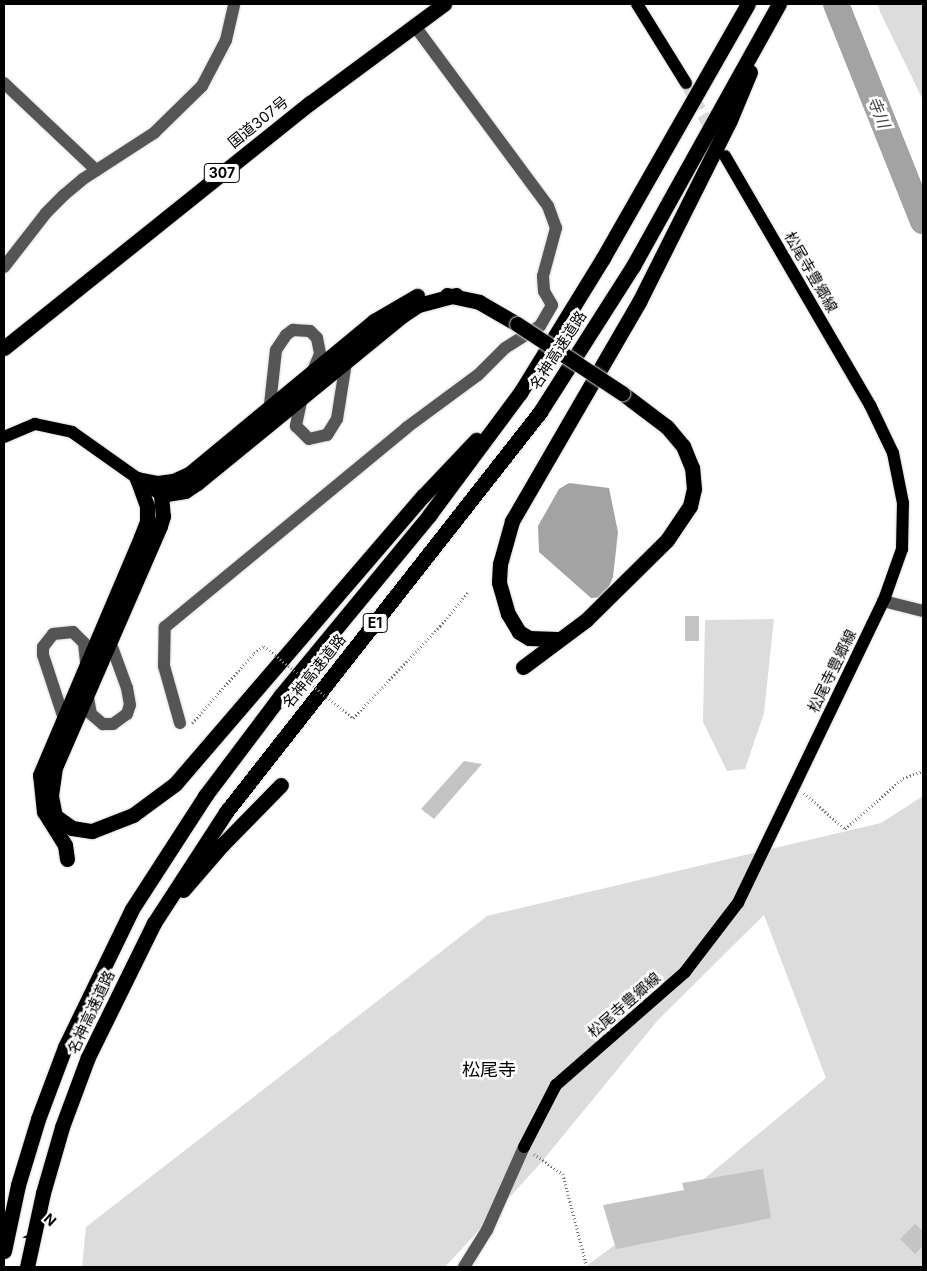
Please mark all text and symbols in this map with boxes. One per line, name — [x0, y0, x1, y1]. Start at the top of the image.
street label: 国道307号 — [224, 92, 292, 152]
water label: 寺川 — [864, 94, 894, 130]
road number: 307 — [203, 162, 241, 184]
street label: 松尾寺豊郷線 — [781, 229, 841, 315]
street label: 名神高速道路 — [526, 307, 590, 393]
road number: E1 — [362, 612, 388, 634]
street label: 松尾寺豊郷線 — [804, 627, 860, 715]
street label: 名神高速道路 — [279, 630, 349, 712]
street label: 名神高速道路 — [64, 967, 118, 1057]
street label: 松尾寺豊郷線 — [584, 969, 664, 1041]
district label: 松尾寺 — [462, 1059, 516, 1081]
north arrow — [15, 1206, 65, 1256]
text: N — [41, 1210, 60, 1229]

